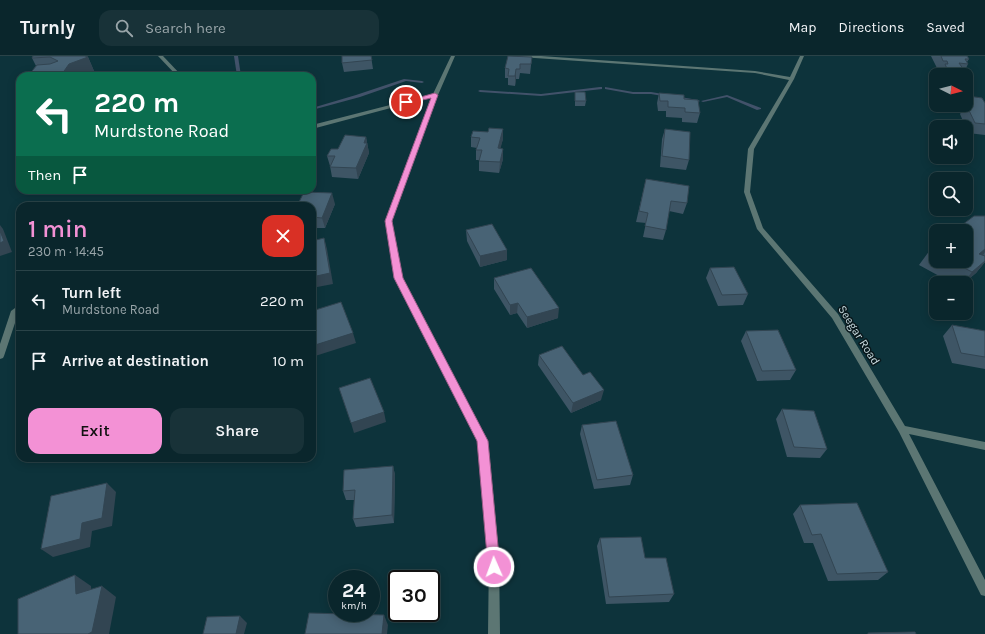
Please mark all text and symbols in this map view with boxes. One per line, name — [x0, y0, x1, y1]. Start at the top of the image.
search box — [99, 10, 379, 46]
text: Turnly — [20, 17, 75, 39]
icon: search — [113, 17, 135, 39]
text: Search here — [145, 19, 226, 37]
text: Map — [789, 19, 817, 36]
text: Directions — [839, 19, 904, 36]
text: Saved — [926, 19, 965, 36]
north arrow — [929, 68, 973, 112]
map controls — [929, 68, 973, 320]
pin — [389, 85, 423, 119]
text: 220 m — [94, 86, 179, 119]
icon: left — [28, 88, 80, 140]
icon: arrive — [395, 91, 417, 113]
text: Murdstone Road — [94, 120, 229, 142]
button: sound — [929, 120, 973, 164]
icon: arrive — [69, 164, 91, 186]
text: Then — [28, 166, 61, 184]
button: search — [929, 172, 973, 216]
text: 1 min — [28, 215, 88, 243]
button: close — [262, 215, 304, 257]
button: + — [929, 224, 973, 268]
text: 230 m · 14:45 — [28, 244, 104, 259]
button: − — [929, 276, 973, 320]
text: Turn left — [62, 284, 121, 302]
icon: left — [28, 290, 50, 312]
text: 220 m — [260, 292, 304, 310]
text: Murdstone Road — [62, 302, 160, 317]
street label: Seegar Road — [835, 303, 883, 367]
icon: arrive — [28, 350, 50, 372]
text: Arrive at destination — [62, 352, 209, 370]
text: 10 m — [273, 352, 304, 370]
button: Exit — [28, 408, 162, 454]
button: Share — [170, 408, 304, 454]
position arrow — [473, 546, 515, 588]
speed limit sign: 30 — [388, 570, 440, 622]
text: 24 — [342, 579, 366, 602]
text: km/h — [341, 600, 367, 612]

